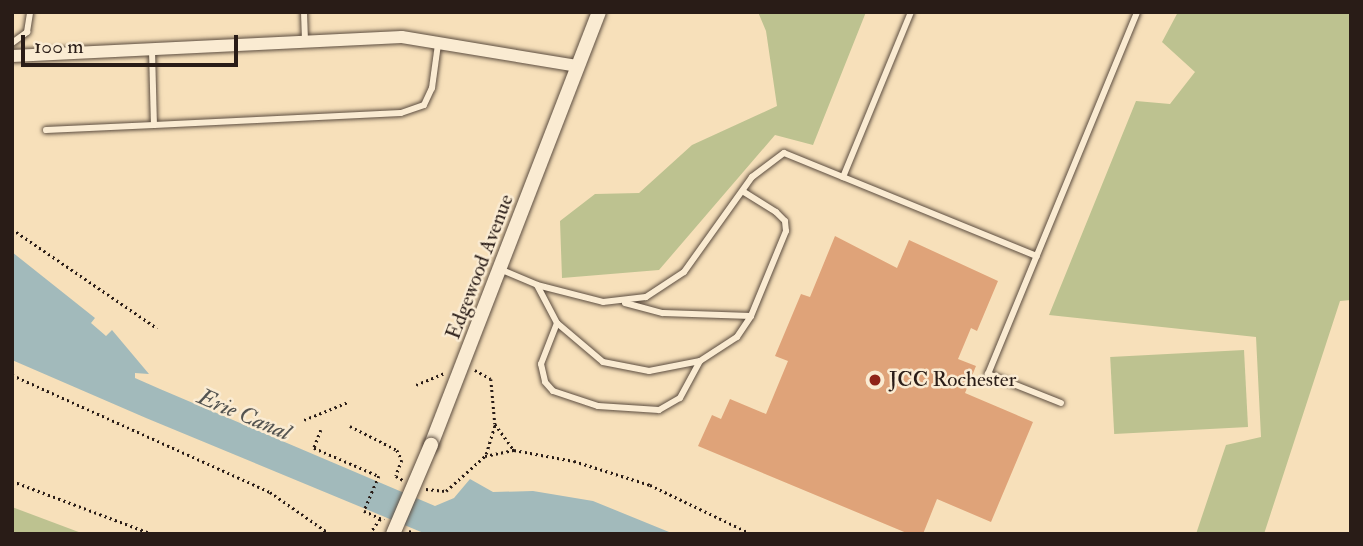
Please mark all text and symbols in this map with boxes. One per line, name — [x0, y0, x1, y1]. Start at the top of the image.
scale bar — [24, 21, 242, 65]
text: 100 m — [34, 33, 84, 60]
street label: Edgewood Avenue — [441, 191, 519, 343]
place label: JCC Rochester — [889, 367, 1016, 393]
marker: JCC Rochester — [867, 372, 883, 388]
water label: Erie Canal — [193, 383, 295, 447]

